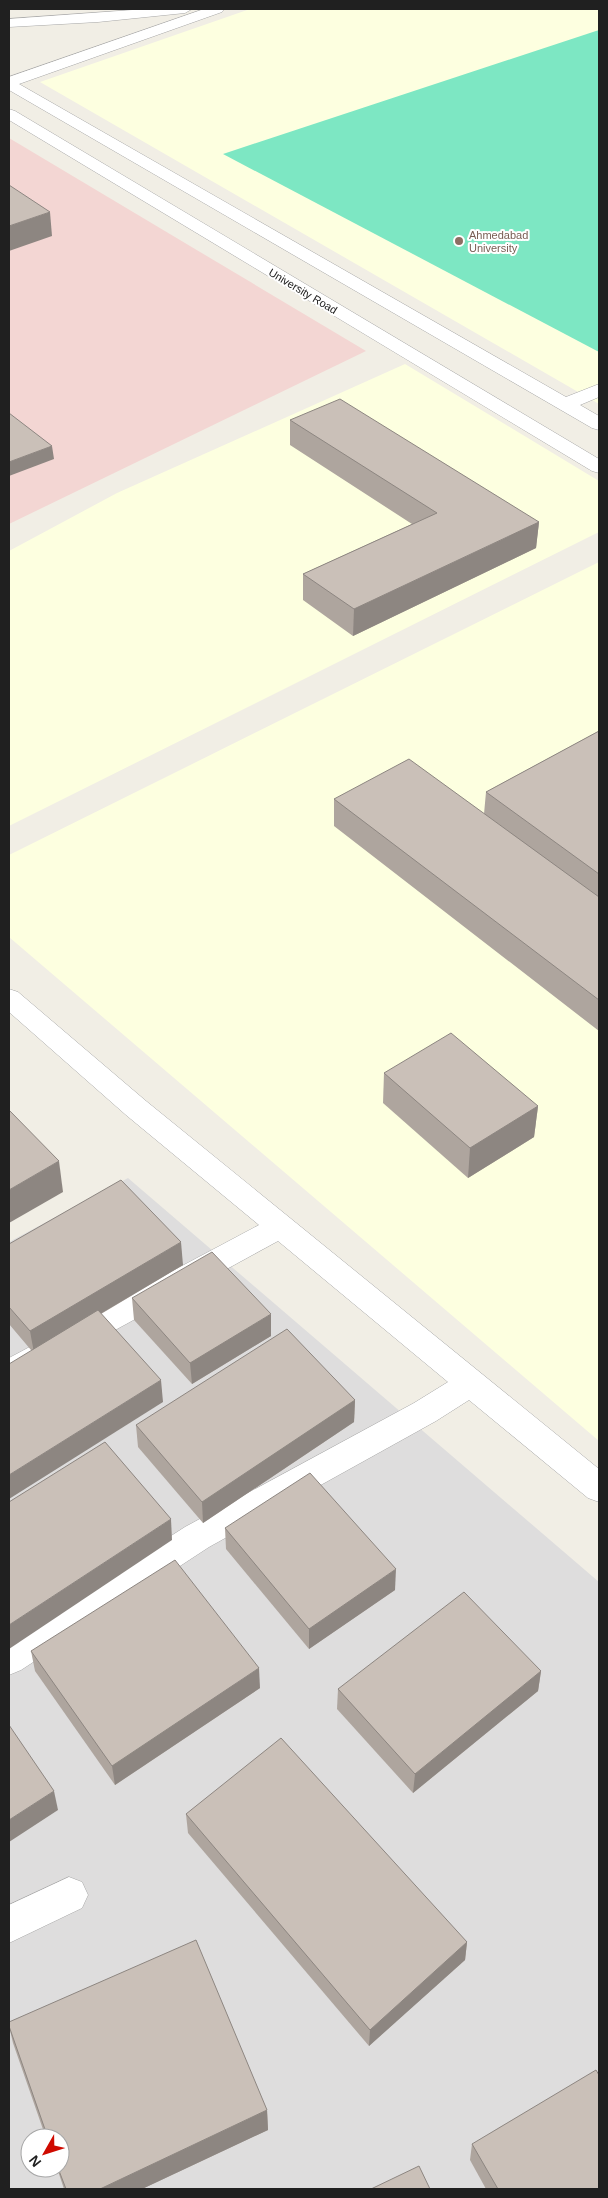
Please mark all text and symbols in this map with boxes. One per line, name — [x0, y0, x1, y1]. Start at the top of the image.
place label: Ahmedabad University — [469, 229, 528, 254]
marker: Ahmedabad University — [453, 235, 465, 247]
street label: University Road — [267, 266, 339, 316]
north arrow — [20, 2128, 70, 2178]
text: N — [25, 2152, 44, 2170]

